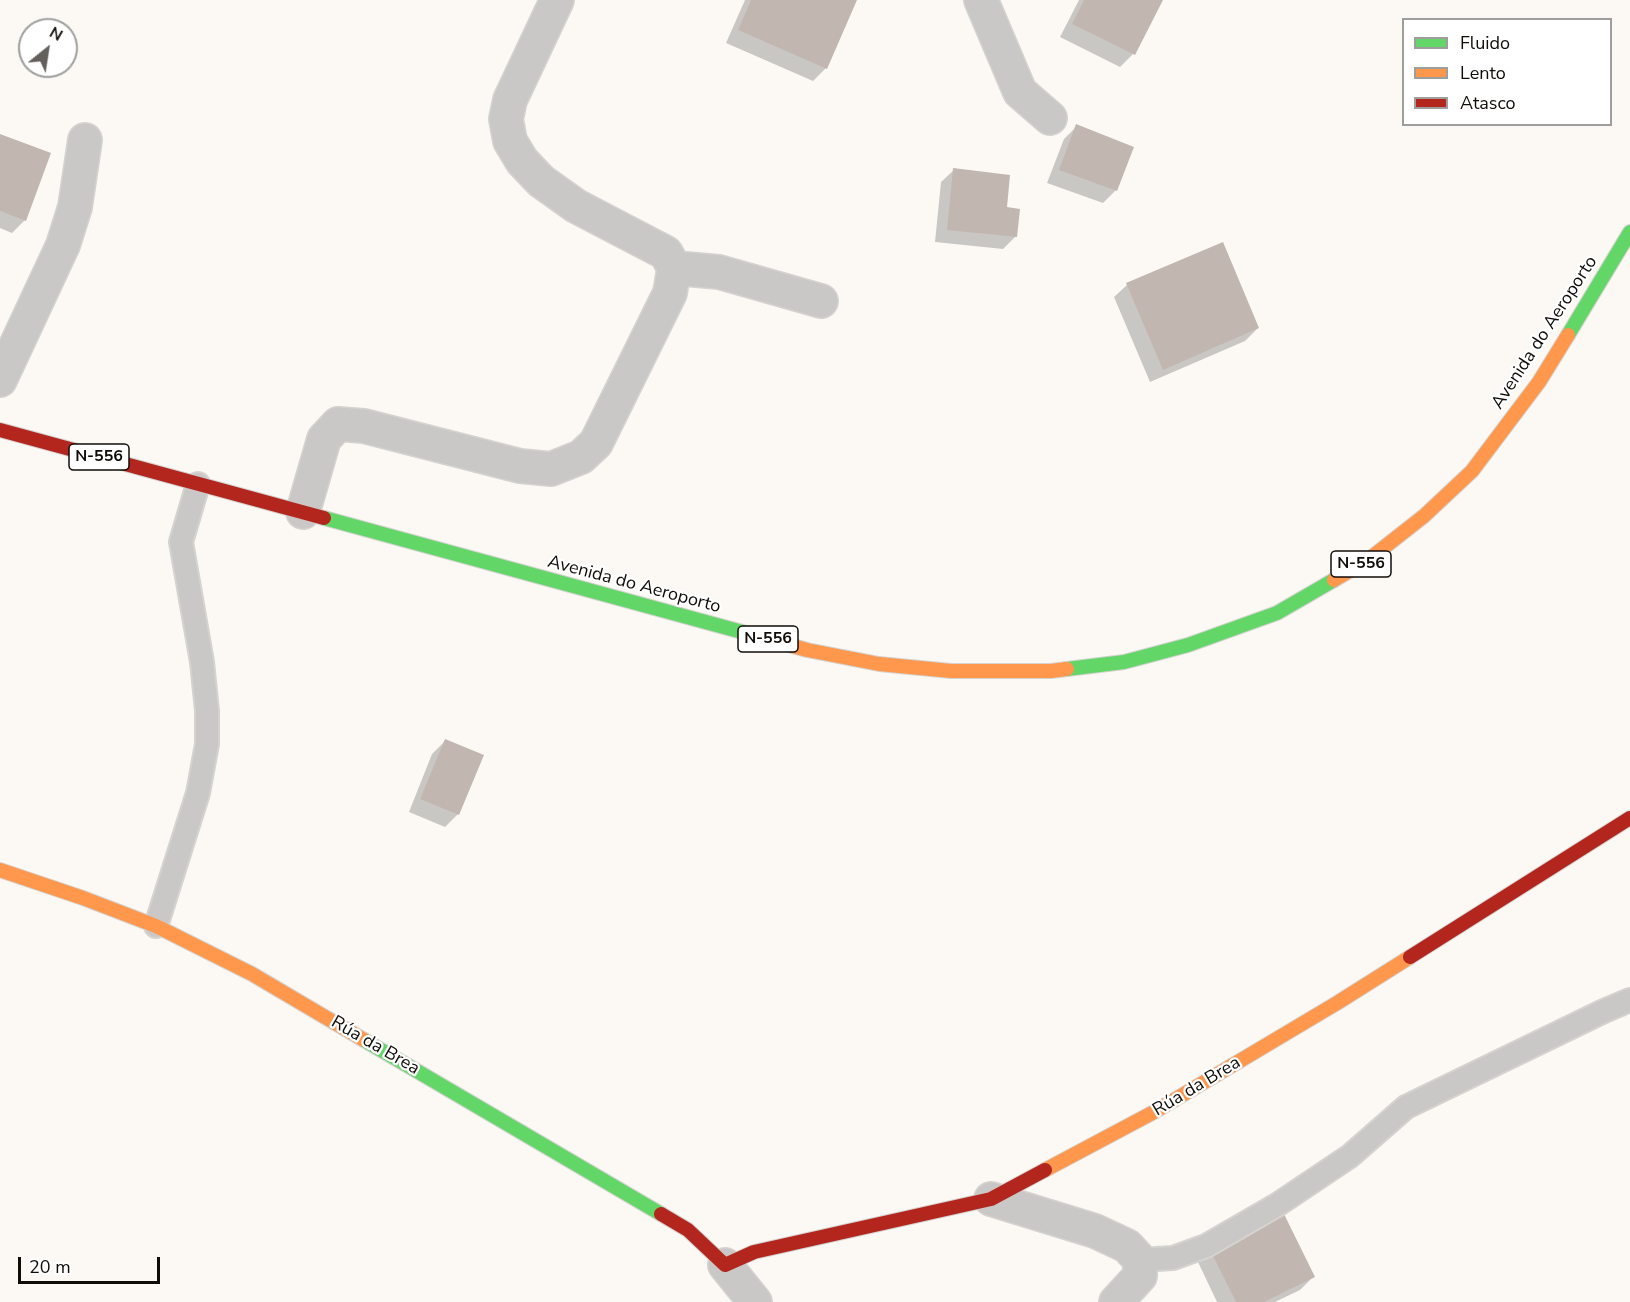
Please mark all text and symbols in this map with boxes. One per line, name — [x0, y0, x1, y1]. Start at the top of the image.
north arrow — [18, 18, 78, 78]
legend — [1402, 18, 1612, 126]
text: N — [45, 22, 67, 47]
text: Fluido — [1460, 31, 1510, 55]
text: Lento — [1460, 61, 1506, 85]
text: Atasco — [1460, 91, 1516, 115]
street label: Avenida do Aeroporto — [1487, 252, 1603, 414]
road number: N-556 — [69, 444, 129, 470]
road number: N-556 — [1331, 551, 1391, 577]
street label: Avenida do Aeroporto — [545, 552, 723, 618]
road number: N-556 — [738, 626, 798, 652]
street label: Rúa da Brea — [327, 1012, 423, 1080]
street label: Rúa da Brea — [1149, 1052, 1245, 1122]
scale bar — [21, 1245, 164, 1283]
text: 20 m — [29, 1255, 71, 1279]

